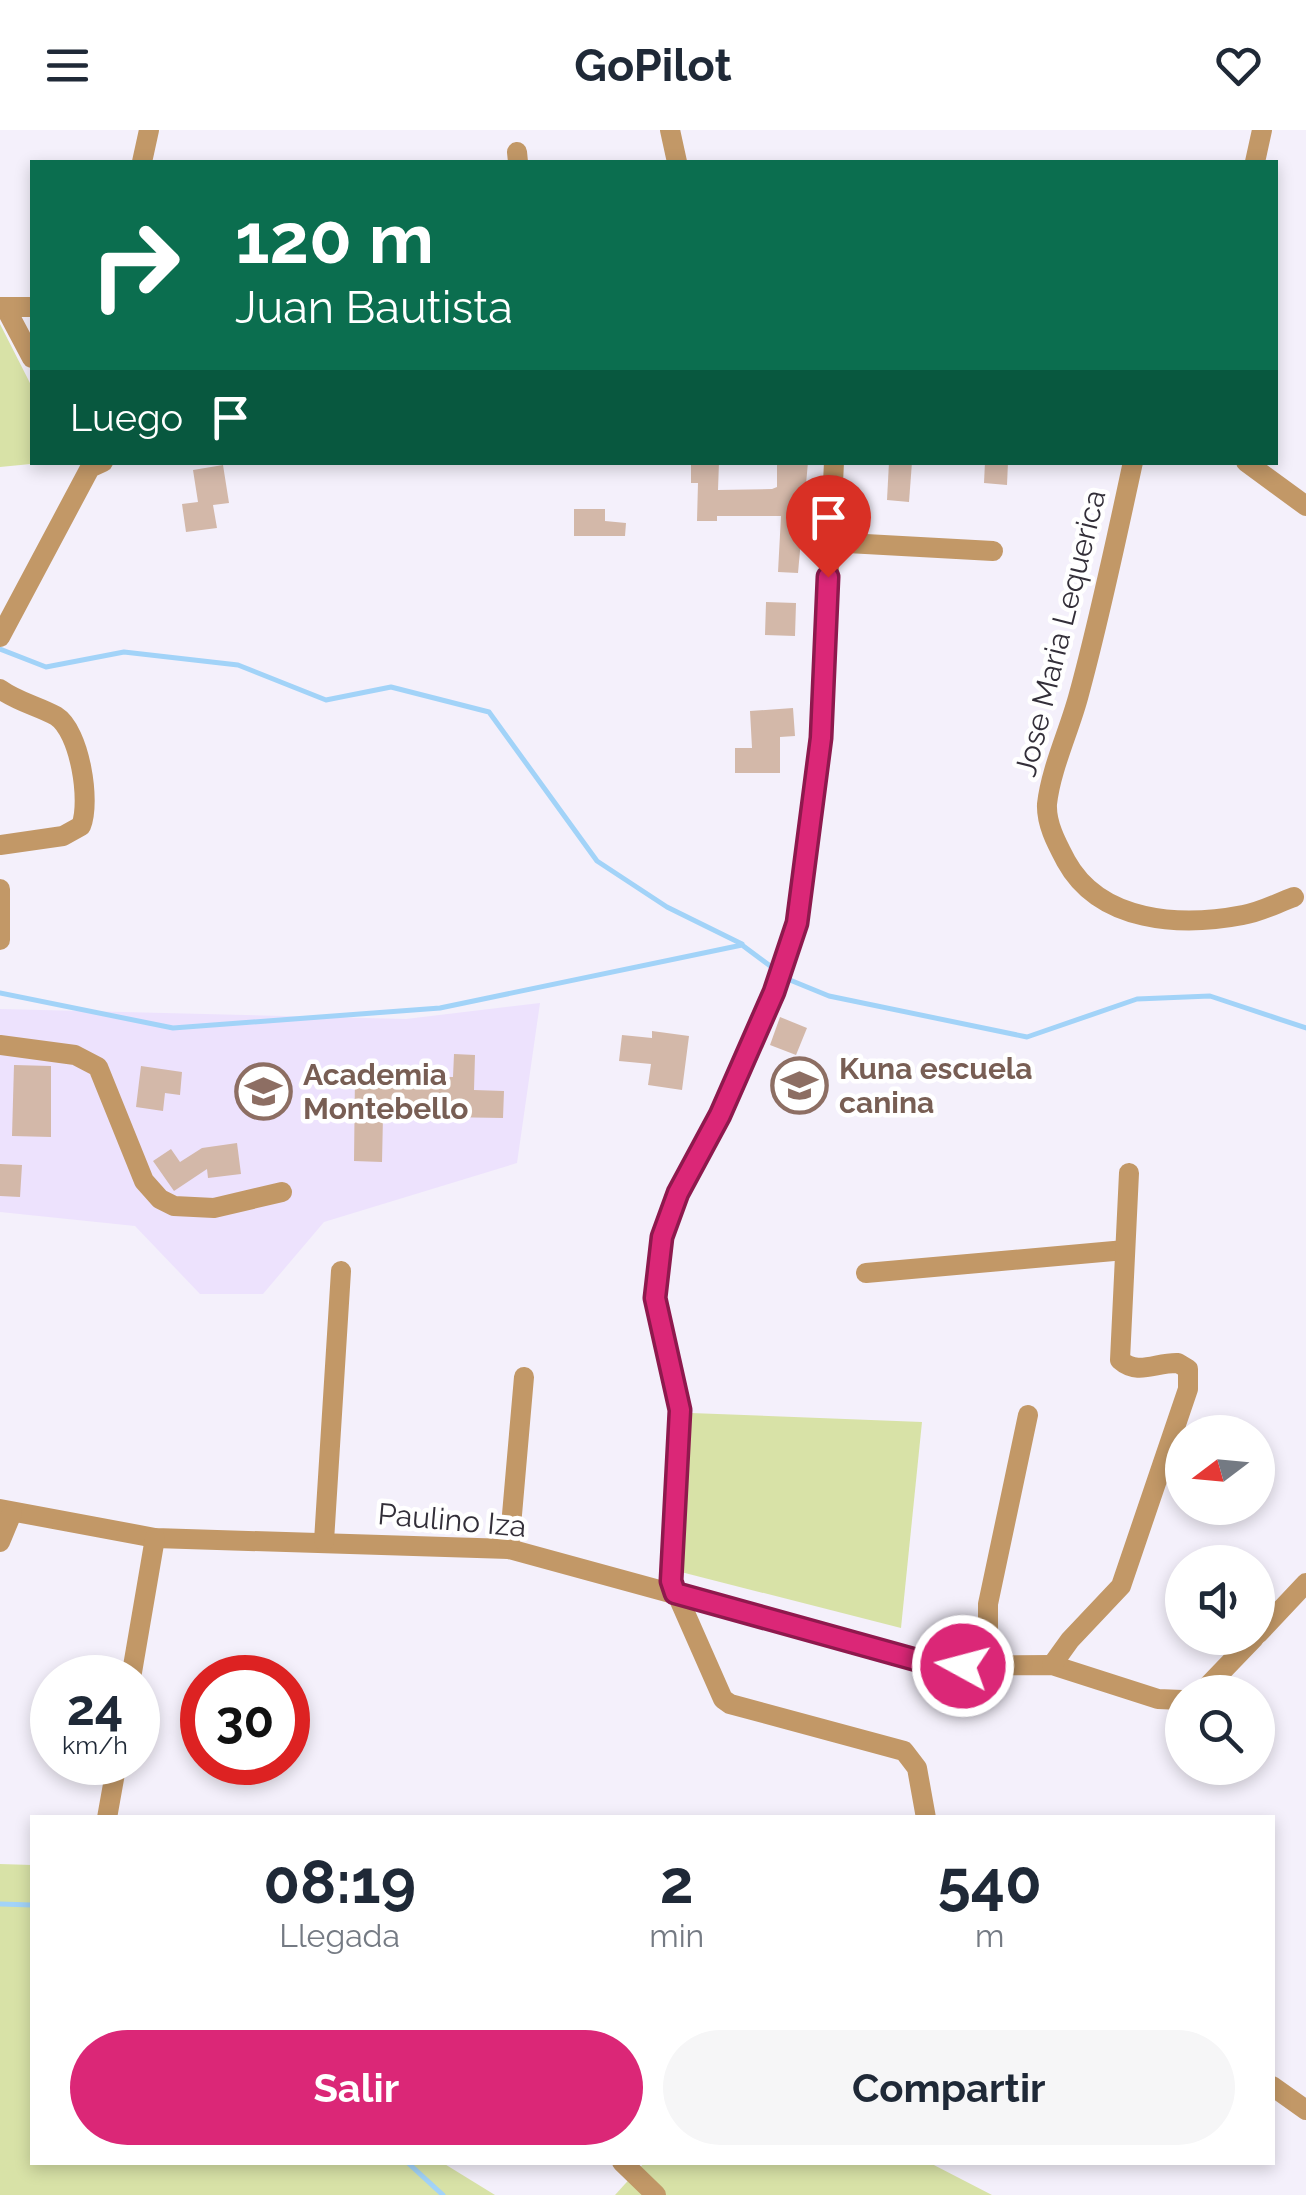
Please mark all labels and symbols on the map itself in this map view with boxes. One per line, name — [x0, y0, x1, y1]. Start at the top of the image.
pin — [786, 475, 871, 578]
street label: Jose Maria Lequerica — [1007, 486, 1113, 780]
place label: Kuna escuela canina — [839, 1051, 1033, 1120]
school or university icon: Kuna escuela canina — [770, 1055, 830, 1115]
place label: Academia Montebello — [303, 1057, 468, 1126]
school or university icon: Academia Montebello — [234, 1061, 294, 1121]
north arrow — [1165, 1415, 1275, 1525]
street label: Paulino Iza — [376, 1496, 528, 1544]
position arrow — [911, 1614, 1015, 1718]
speed limit sign: 30 — [180, 1655, 310, 1785]

